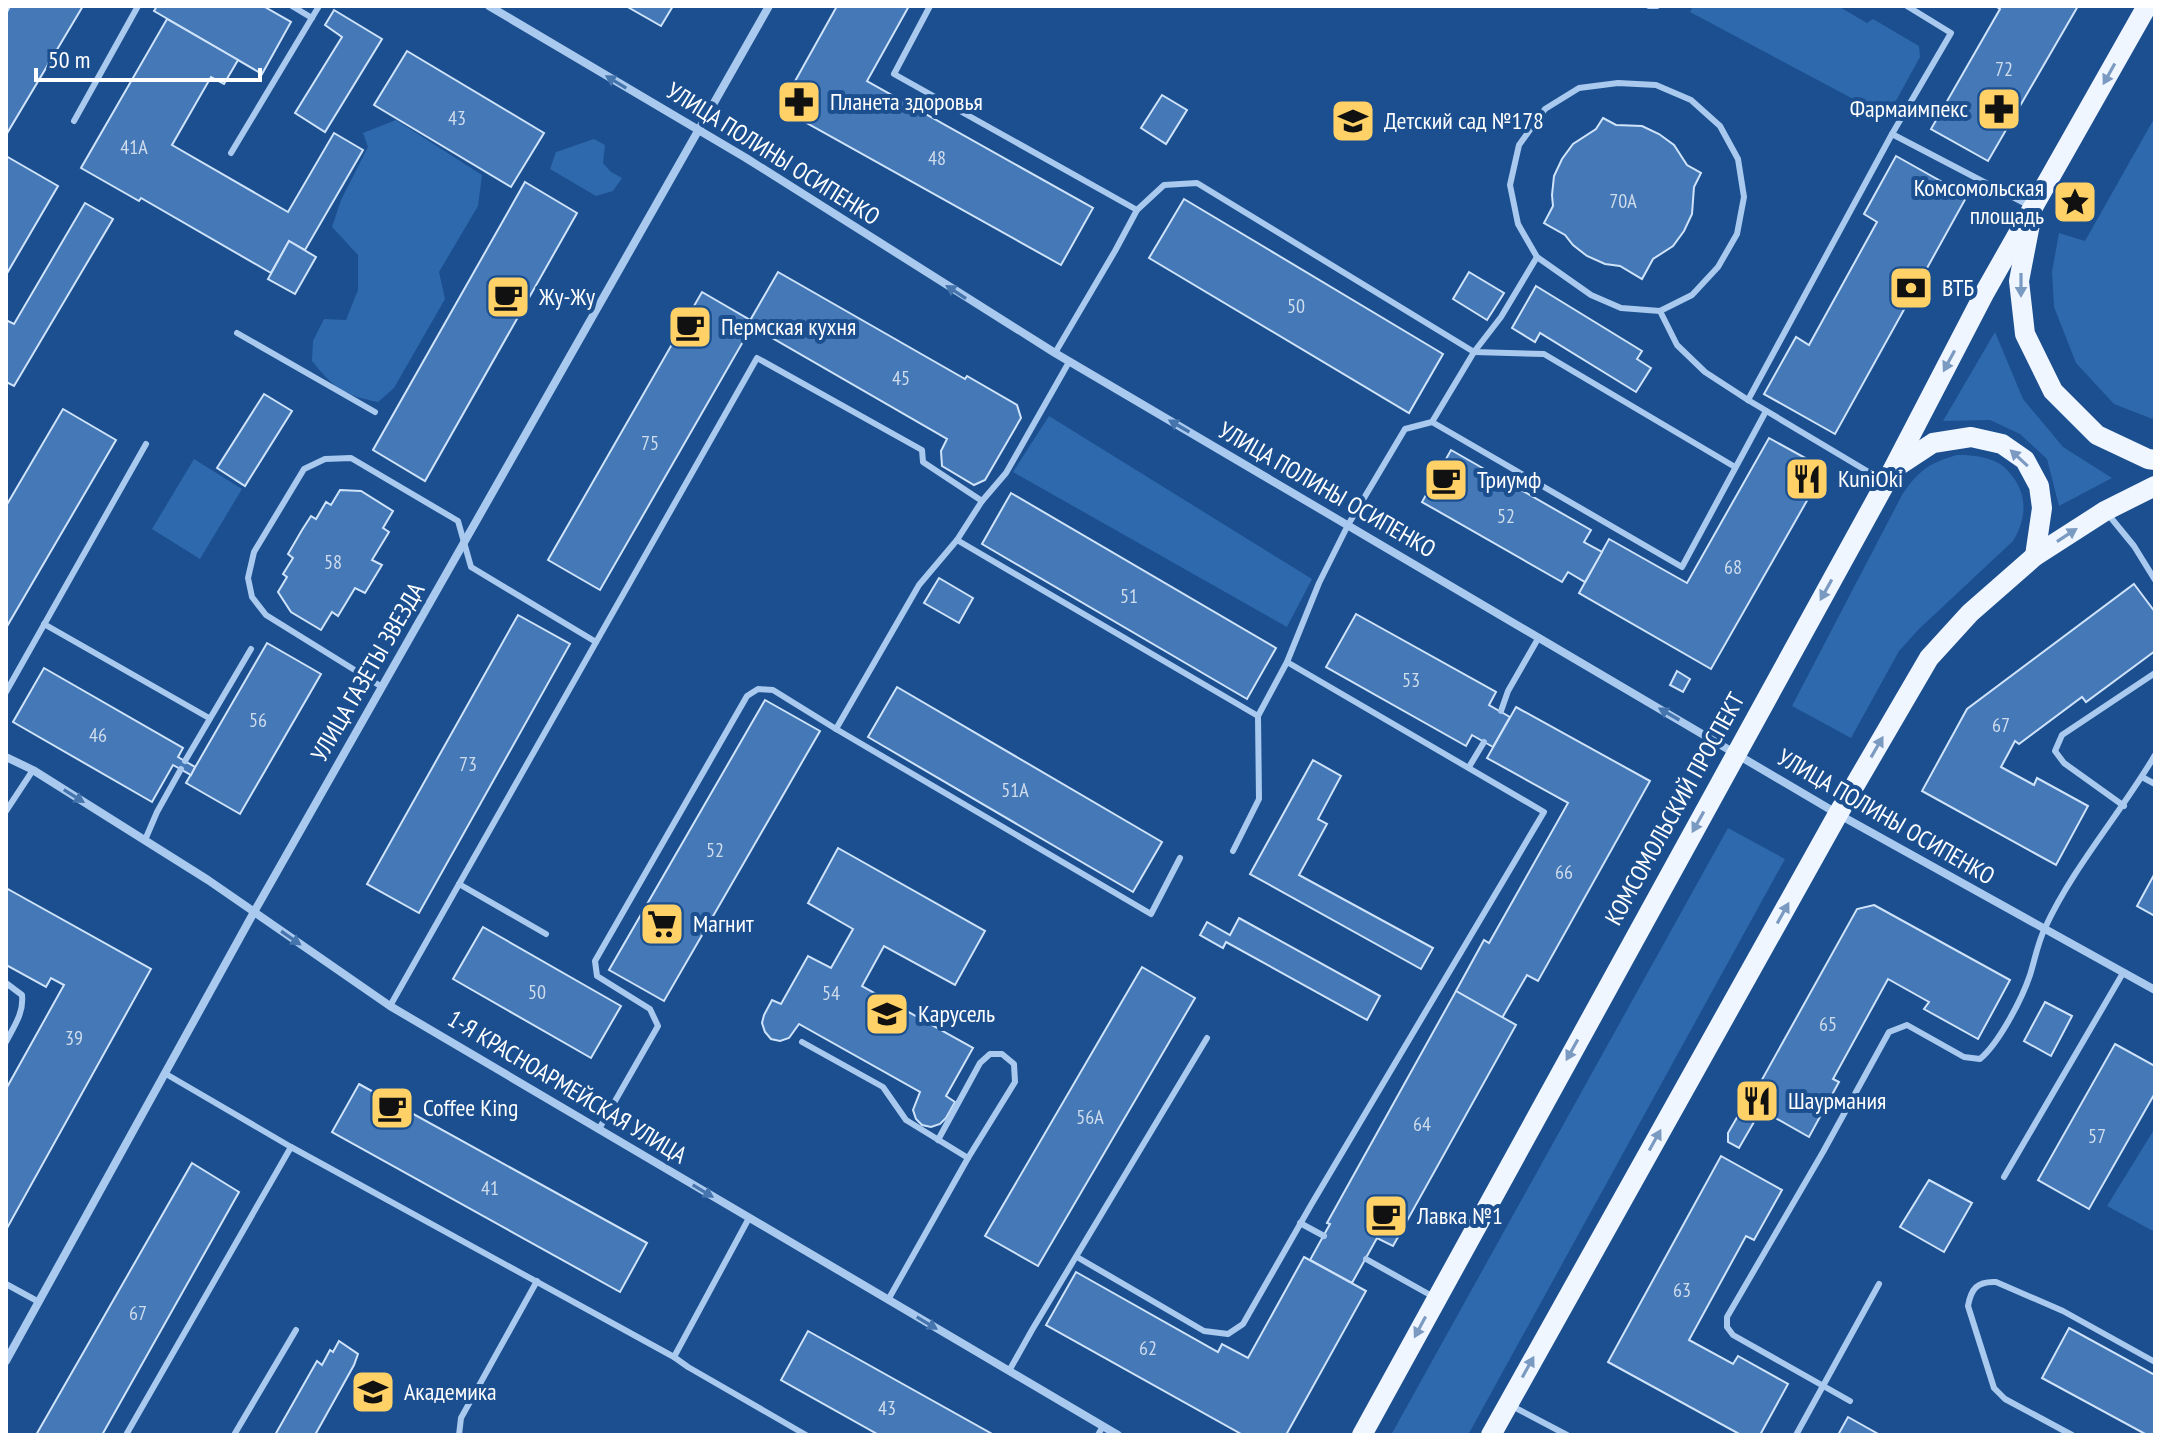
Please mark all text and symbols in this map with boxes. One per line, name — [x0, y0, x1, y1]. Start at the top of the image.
scale bar — [36, 32, 260, 82]
text: 50 m — [48, 44, 90, 75]
house number: 72 — [1995, 56, 2013, 82]
one-way arrow — [2102, 63, 2116, 85]
one-way arrow — [605, 75, 627, 89]
street label: УЛИЦА ПОЛИНЫ ОСИПЕНКО — [661, 75, 886, 232]
pharmacy icon: Планета здоровья — [775, 78, 823, 126]
pharmacy icon: Фармаимпекс — [1975, 85, 2023, 133]
place label: Планета здоровья — [830, 86, 983, 117]
place label: Фармаимпекс — [1850, 93, 1968, 124]
school or university icon: Детский сад №178 — [1329, 97, 1377, 145]
house number: 43 — [448, 105, 466, 131]
place label: Детский сад №178 — [1384, 105, 1544, 136]
house number: 41А — [120, 134, 148, 160]
house number: 48 — [928, 145, 946, 171]
place label: Комсомольская площадь — [1914, 172, 2044, 231]
place icon: Комсомольская площадь — [2051, 178, 2099, 226]
house number: 70А — [1609, 188, 1637, 214]
bank icon: ВТБ — [1887, 264, 1935, 312]
place label: ВТБ — [1942, 272, 1974, 303]
cafe icon: Жу-Жу — [484, 273, 532, 321]
one-way arrow — [2015, 273, 2027, 298]
place label: Жу-Жу — [538, 281, 595, 312]
one-way arrow — [946, 285, 967, 300]
house number: 50 — [1287, 293, 1305, 319]
cafe icon: Пермская кухня — [666, 303, 714, 351]
place label: Пермская кухня — [721, 311, 856, 342]
one-way arrow — [1942, 350, 1955, 373]
house number: 45 — [892, 365, 910, 391]
street label: УЛИЦА ПОЛИНЫ ОСИПЕНКО — [1213, 415, 1442, 564]
one-way arrow — [1168, 419, 1190, 433]
house number: 75 — [641, 430, 659, 456]
one-way arrow — [2009, 449, 2029, 467]
restaurant icon: KuniOki — [1783, 455, 1831, 503]
cafe icon: Триумф — [1422, 456, 1470, 504]
place label: KuniOki — [1838, 463, 1903, 494]
place label: Триумф — [1477, 464, 1541, 495]
house number: 52 — [1497, 503, 1515, 529]
one-way arrow — [2056, 529, 2078, 543]
house number: 58 — [324, 549, 342, 575]
house number: 68 — [1724, 554, 1742, 580]
street label: УЛИЦА ГАЗЕТЫ ЗВЕЗДА — [304, 576, 432, 767]
one-way arrow — [1819, 579, 1833, 601]
house number: 51 — [1120, 583, 1138, 609]
house number: 53 — [1402, 667, 1420, 693]
street label: КОМСОМОЛЬСКИЙ ПРОСПЕКТ — [1598, 687, 1752, 930]
house number: 56 — [249, 707, 267, 733]
one-way arrow — [1658, 707, 1680, 721]
house number: 67 — [1992, 712, 2010, 738]
house number: 46 — [89, 722, 107, 748]
one-way arrow — [1870, 736, 1884, 758]
street label: УЛИЦА ПОЛИНЫ ОСИПЕНКО — [1772, 742, 2001, 891]
house number: 73 — [459, 751, 477, 777]
house number: 51А — [1001, 777, 1029, 803]
one-way arrow — [63, 788, 84, 803]
one-way arrow — [1691, 811, 1705, 834]
house number: 52 — [706, 837, 724, 863]
house number: 66 — [1555, 859, 1573, 885]
supermarket icon: Магнит — [638, 900, 686, 948]
one-way arrow — [1776, 902, 1790, 924]
place label: Магнит — [693, 908, 754, 939]
one-way arrow — [280, 930, 302, 945]
house number: 50 — [528, 979, 546, 1005]
house number: 54 — [822, 980, 840, 1006]
school or university icon: Карусель — [863, 990, 911, 1038]
place label: Карусель — [918, 998, 995, 1029]
street label: 1-Я КРАСНОАРМЕЙСКАЯ УЛИЦА — [442, 1003, 693, 1171]
house number: 65 — [1819, 1011, 1837, 1037]
house number: 39 — [65, 1025, 83, 1051]
one-way arrow — [1566, 1039, 1580, 1061]
restaurant icon: Шаурмания — [1733, 1077, 1781, 1125]
cafe icon: Coffee King — [368, 1084, 416, 1132]
place label: Шаурмания — [1788, 1085, 1886, 1116]
place label: Coffee King — [423, 1092, 518, 1123]
house number: 56А — [1076, 1104, 1104, 1130]
house number: 64 — [1413, 1111, 1431, 1137]
house number: 57 — [2088, 1123, 2106, 1149]
one-way arrow — [1648, 1129, 1662, 1151]
house number: 41 — [481, 1175, 499, 1201]
one-way arrow — [692, 1184, 714, 1198]
cafe icon: Лавка №1 — [1362, 1192, 1410, 1240]
place label: Лавка №1 — [1416, 1200, 1503, 1231]
house number: 63 — [1673, 1277, 1691, 1303]
house number: 67 — [129, 1300, 147, 1326]
one-way arrow — [916, 1316, 938, 1330]
one-way arrow — [1414, 1316, 1428, 1338]
house number: 62 — [1139, 1335, 1157, 1361]
one-way arrow — [1521, 1355, 1535, 1378]
school or university icon: Академика — [349, 1368, 397, 1416]
place label: Академика — [404, 1376, 497, 1407]
house number: 43 — [878, 1395, 896, 1421]

